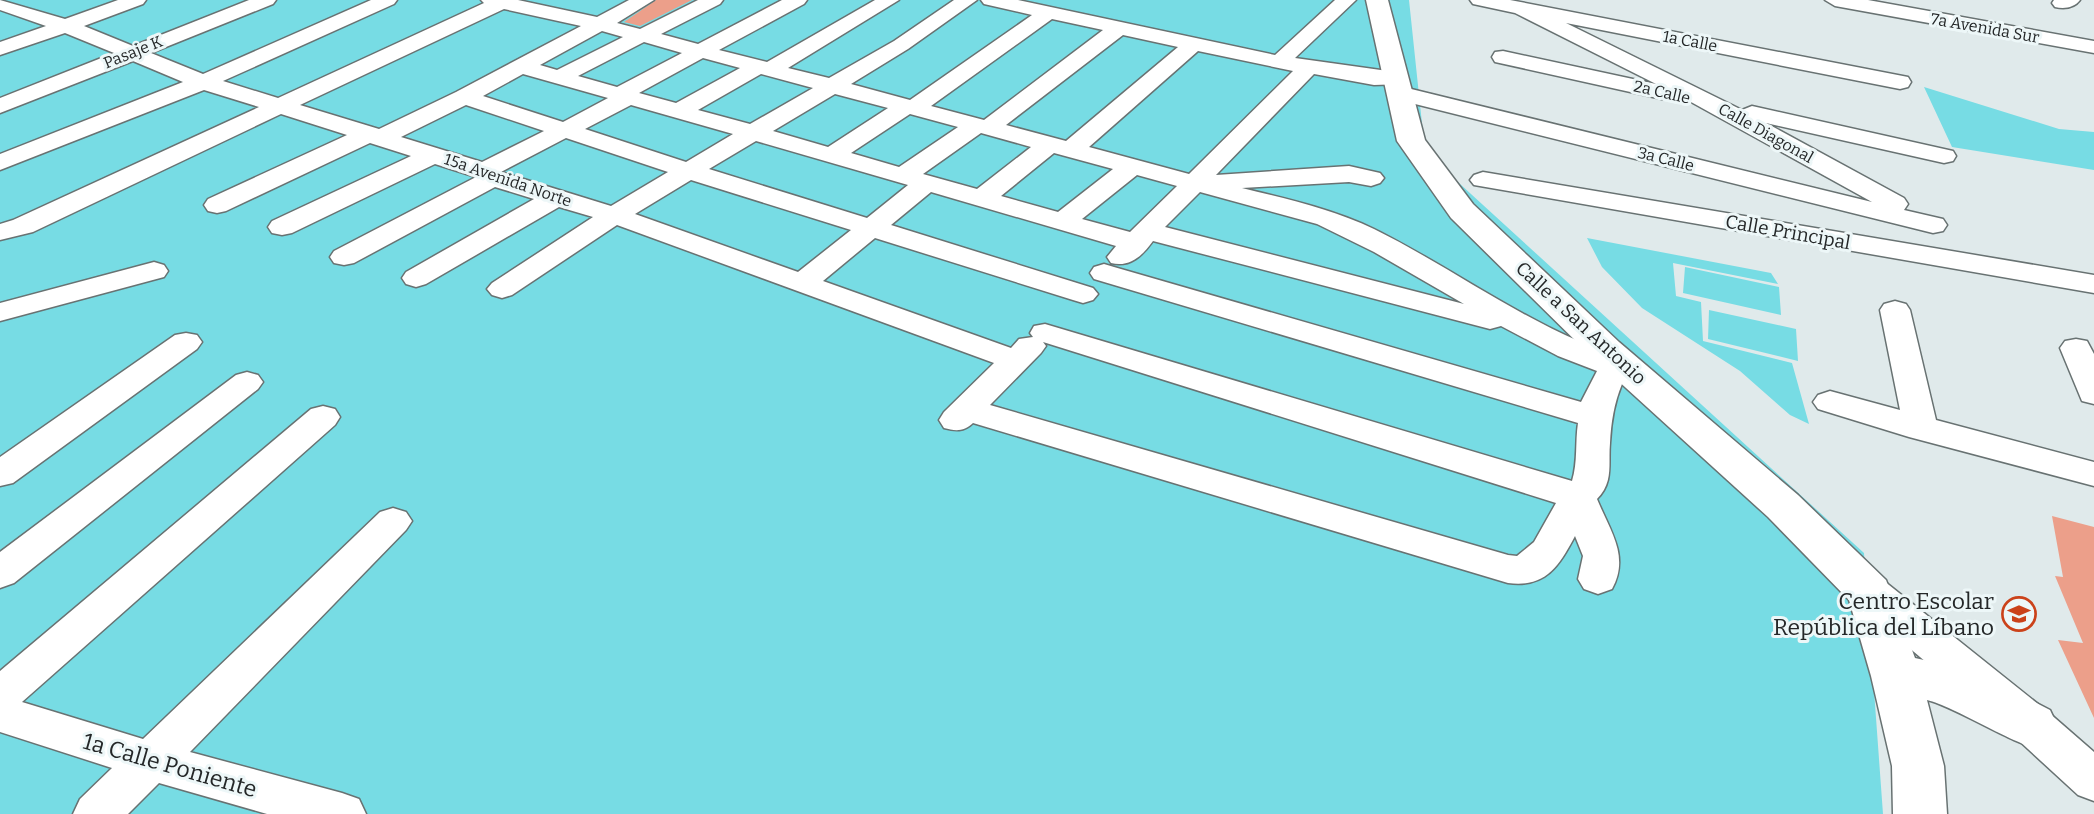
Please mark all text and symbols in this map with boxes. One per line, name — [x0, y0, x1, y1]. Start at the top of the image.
street label: 7a Avenida Sur — [1929, 9, 2041, 47]
street label: 1a Calle — [1661, 26, 1719, 56]
street label: Pasaje K — [101, 31, 166, 72]
street label: 2a Calle — [1632, 76, 1692, 108]
street label: Calle Diagonal — [1715, 99, 1817, 167]
street label: 3a Calle — [1636, 143, 1696, 175]
street label: 15a Avenida Norte — [442, 149, 574, 211]
street label: Calle Principal — [1724, 210, 1852, 254]
street label: Calle a San Antonio — [1511, 257, 1651, 389]
place label: Centro Escolar República del Líbano — [1773, 587, 1994, 641]
school or university icon: Centro Escolar República del Líbano — [2000, 595, 2038, 633]
street label: 1a Calle Poniente — [80, 727, 260, 803]

